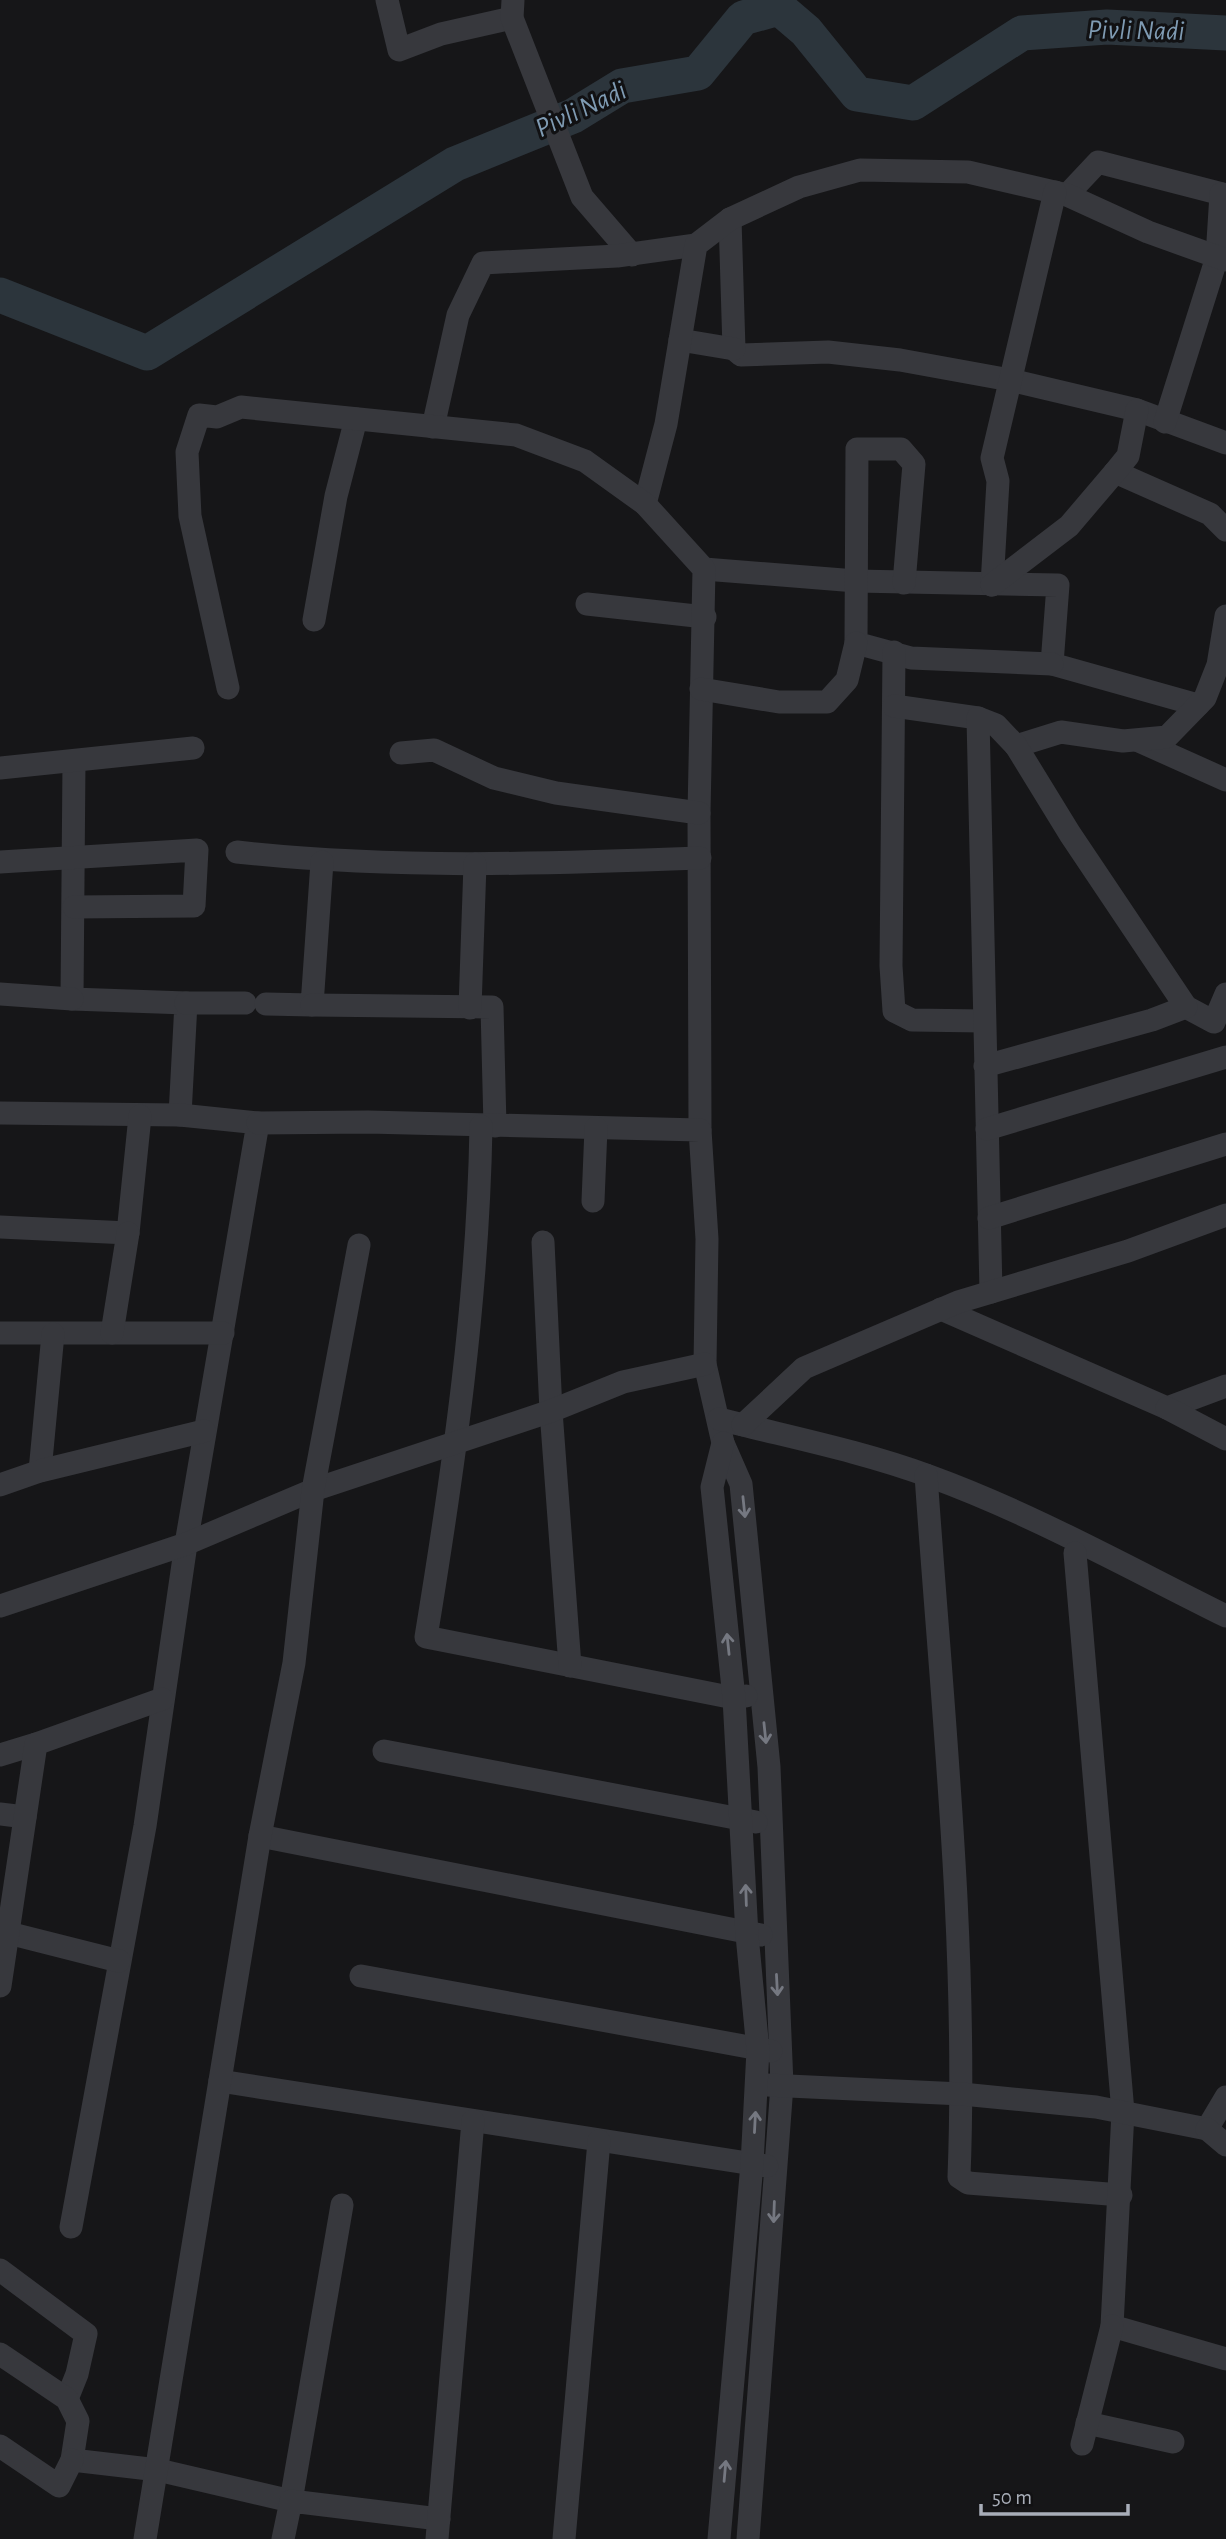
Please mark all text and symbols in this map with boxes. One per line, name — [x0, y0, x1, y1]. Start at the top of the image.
water label: Pivli Nadi — [1087, 16, 1185, 46]
water label: Pivli Nadi — [531, 77, 631, 143]
one-way arrow — [737, 1495, 750, 1518]
one-way arrow — [722, 1633, 735, 1656]
one-way arrow — [759, 1722, 772, 1744]
one-way arrow — [739, 1884, 753, 1907]
one-way arrow — [771, 1973, 784, 1996]
one-way arrow — [749, 2111, 762, 2134]
one-way arrow — [767, 2200, 780, 2223]
one-way arrow — [719, 2460, 732, 2483]
scale bar — [981, 2472, 1128, 2516]
text: 50 m — [992, 2487, 1032, 2508]

